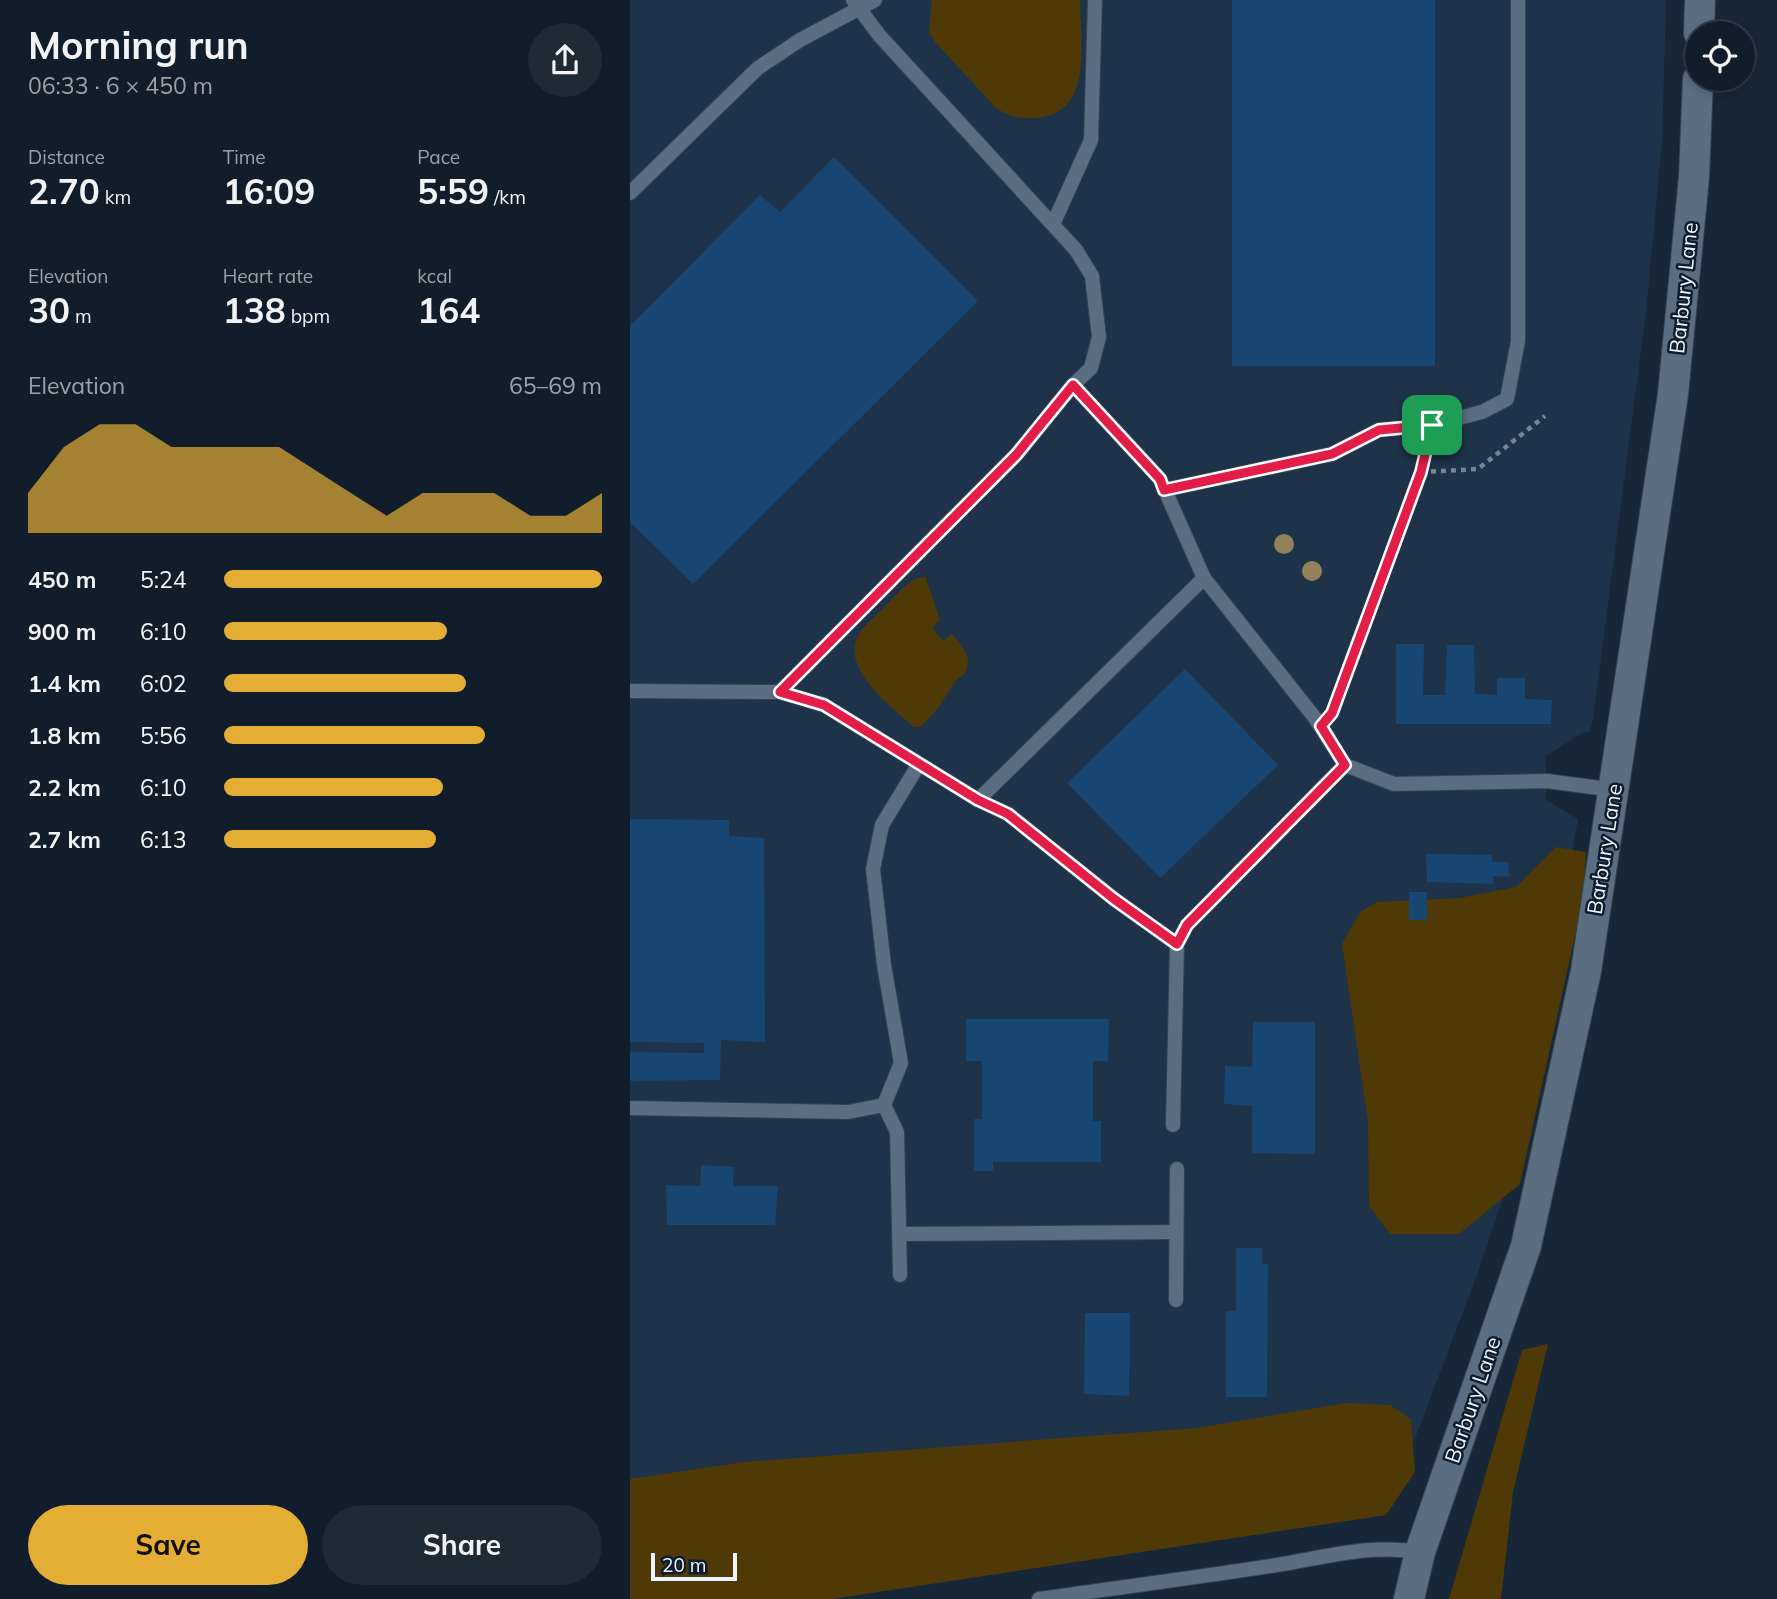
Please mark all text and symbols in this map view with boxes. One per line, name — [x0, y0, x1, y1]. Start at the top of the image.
text: Morning run — [28, 21, 249, 69]
map controls — [1685, 21, 1755, 91]
button: locate — [1685, 21, 1755, 91]
button: share — [528, 23, 602, 97]
text: 06:33 · 6 × 450 m — [28, 71, 213, 100]
text: Distance — [28, 145, 105, 169]
text: Time — [223, 145, 266, 169]
text: Pace — [417, 145, 460, 169]
text: 2.70 — [28, 169, 100, 213]
text: 16:09 — [223, 169, 315, 213]
text: 5:59 — [417, 169, 489, 213]
text: km — [100, 185, 131, 209]
text: /km — [489, 185, 526, 209]
street label: Barbury Lane — [1663, 221, 1703, 355]
text: Elevation — [28, 264, 108, 288]
text: Heart rate — [223, 264, 313, 288]
text: kcal — [417, 264, 452, 288]
text: 30 — [28, 288, 70, 332]
text: 138 — [223, 288, 286, 332]
text: 164 — [417, 288, 480, 332]
text: m — [70, 304, 92, 328]
text: bpm — [286, 304, 330, 328]
text: Elevation — [28, 371, 125, 400]
text: 65–69 m — [509, 371, 602, 400]
pin — [1402, 395, 1462, 455]
icon: arrive — [1413, 406, 1451, 444]
text: 450 m — [28, 565, 96, 594]
text: 5:24 — [140, 565, 187, 594]
text: 900 m — [28, 617, 96, 646]
text: 6:10 — [140, 617, 187, 646]
text: 1.4 km — [28, 669, 101, 698]
text: 6:02 — [140, 669, 187, 698]
text: 1.8 km — [28, 721, 101, 750]
text: 5:56 — [140, 721, 187, 750]
text: 2.2 km — [28, 773, 101, 802]
text: 6:10 — [140, 773, 187, 802]
street label: Barbury Lane — [1581, 782, 1627, 916]
text: 2.7 km — [28, 825, 101, 854]
text: 6:13 — [140, 825, 187, 854]
street label: Barbury Lane — [1438, 1333, 1506, 1466]
button: Save — [28, 1505, 308, 1585]
button: Share — [322, 1505, 602, 1585]
scale bar — [651, 1550, 737, 1582]
text: 20 m — [662, 1553, 706, 1577]

